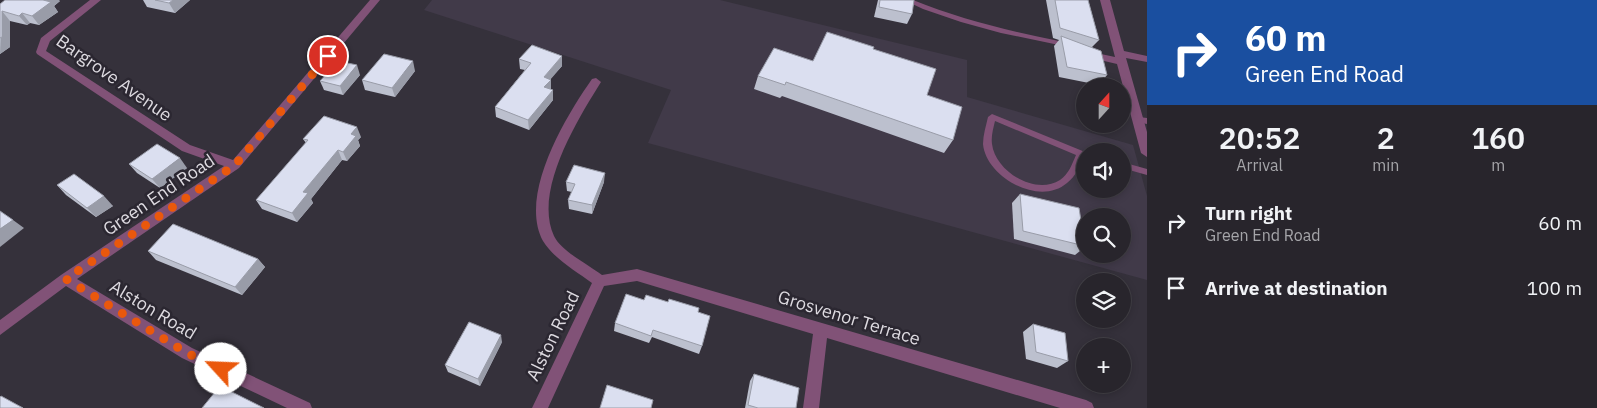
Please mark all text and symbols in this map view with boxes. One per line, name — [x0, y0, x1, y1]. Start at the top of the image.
text: 60 m — [1245, 15, 1327, 61]
icon: right — [1162, 20, 1227, 85]
street label: Bargrove Avenue — [52, 29, 177, 126]
pin — [307, 35, 349, 77]
icon: arrive — [314, 42, 342, 70]
text: Green End Road — [1245, 59, 1404, 88]
north arrow — [1076, 78, 1131, 132]
map controls — [1076, 78, 1131, 393]
text: 20:52 — [1219, 118, 1300, 157]
text: 2 — [1377, 118, 1395, 157]
text: 160 — [1471, 118, 1525, 157]
button: sound — [1076, 143, 1131, 198]
street label: Green End Road — [98, 149, 219, 240]
text: Arrival — [1236, 155, 1283, 175]
text: min — [1372, 155, 1399, 175]
text: m — [1491, 155, 1505, 175]
text: Turn right — [1205, 201, 1292, 225]
button: search — [1076, 208, 1131, 263]
icon: right — [1162, 209, 1190, 237]
text: 60 m — [1538, 211, 1582, 235]
text: Green End Road — [1205, 225, 1321, 245]
button: layers — [1076, 273, 1131, 328]
icon: arrive — [1162, 274, 1190, 302]
street label: Alston Road — [106, 275, 201, 344]
text: Arrive at destination — [1205, 276, 1388, 300]
text: 100 m — [1527, 276, 1582, 300]
street label: Grosvenor Terrace — [775, 285, 923, 350]
street label: Alston Road — [521, 287, 584, 385]
button: + — [1076, 338, 1131, 393]
position arrow — [194, 342, 246, 394]

